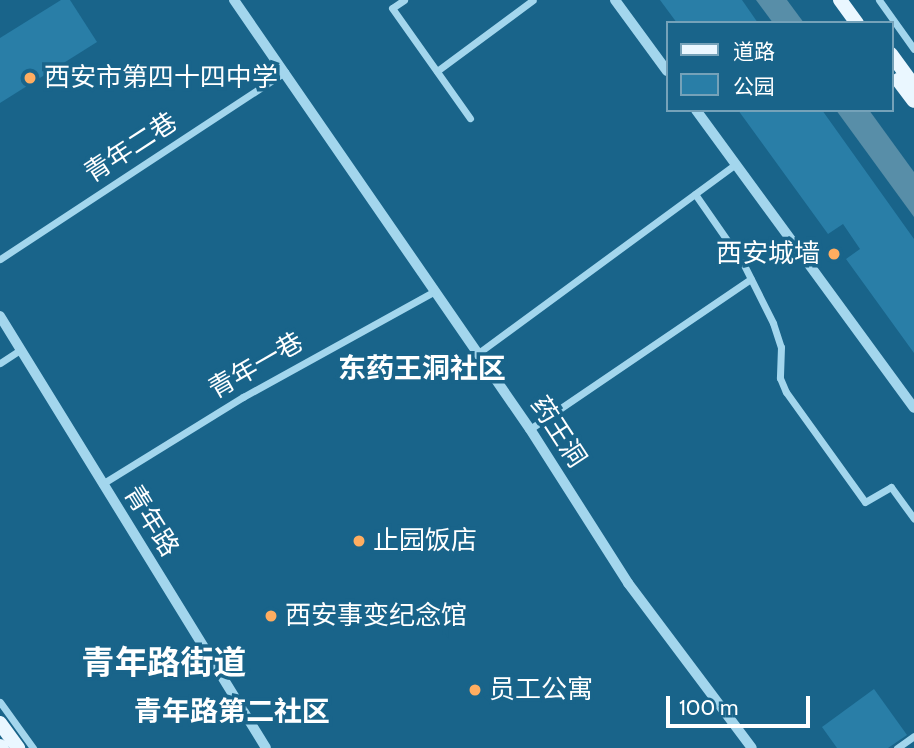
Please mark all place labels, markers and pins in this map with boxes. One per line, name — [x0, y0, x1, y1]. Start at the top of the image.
place label: 西安市第四十四中学 — [44, 62, 278, 94]
marker: 西安市第四十四中学 — [22, 70, 38, 86]
place label: 西安城墙 — [716, 238, 820, 270]
marker: 西安城墙 — [826, 246, 842, 262]
place label: 止园饭店 — [373, 525, 477, 557]
marker: 止园饭店 — [351, 533, 367, 549]
place label: 西安事变纪念馆 — [285, 600, 467, 632]
marker: 西安事变纪念馆 — [263, 608, 279, 624]
place label: 员工公寓 — [489, 674, 593, 706]
marker: 员工公寓 — [467, 682, 483, 698]

